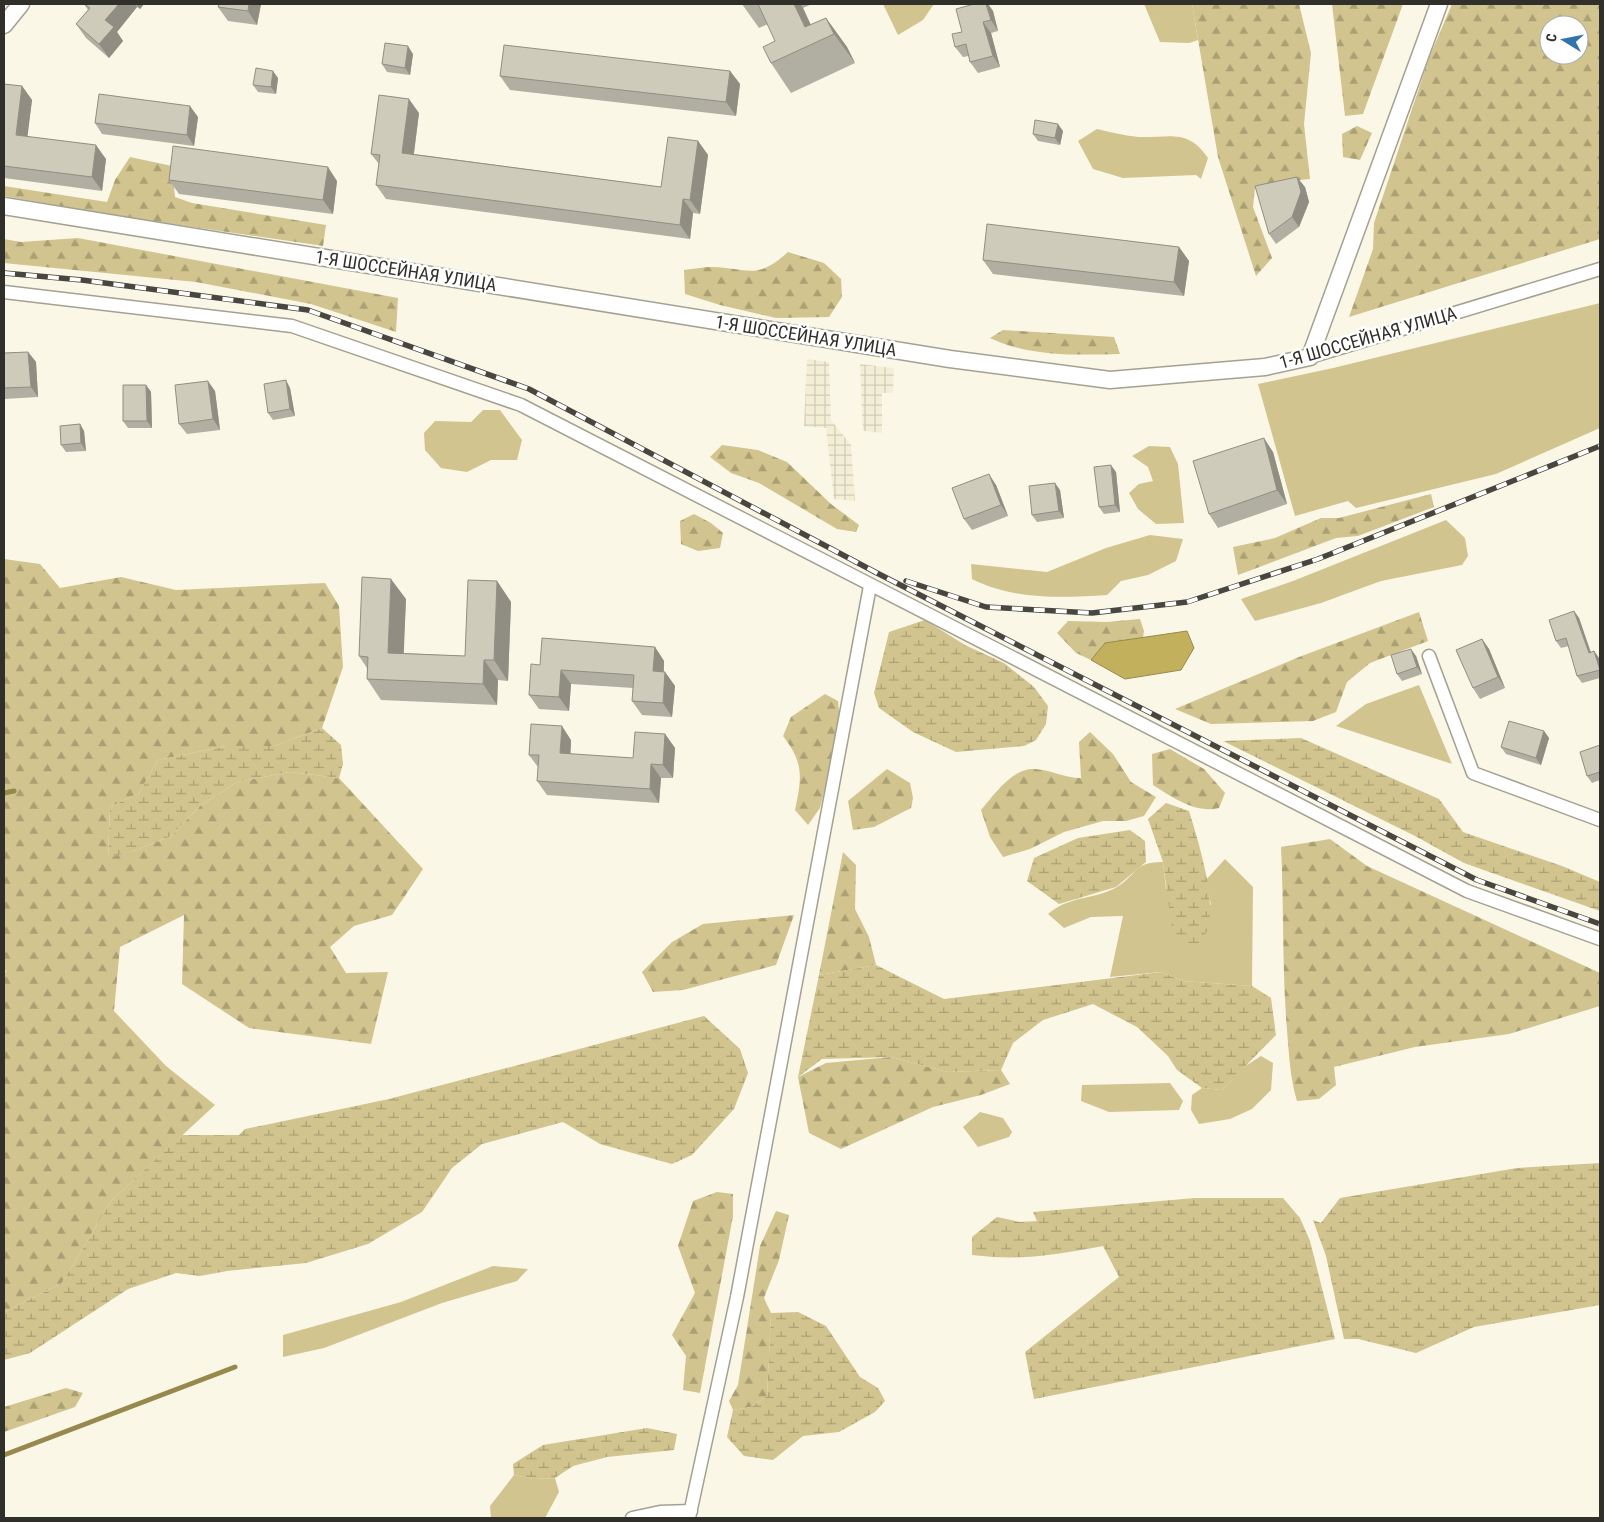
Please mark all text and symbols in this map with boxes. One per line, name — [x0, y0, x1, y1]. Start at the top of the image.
north arrow — [1539, 15, 1589, 65]
text: С — [1543, 32, 1560, 43]
street label: 1-Я ШОССЕЙНАЯ УЛИЦА — [314, 246, 499, 295]
street label: 1-Я ШОССЕЙНАЯ УЛИЦА — [1277, 302, 1459, 373]
street label: 1-Я ШОССЕЙНАЯ УЛИЦА — [714, 311, 899, 360]

